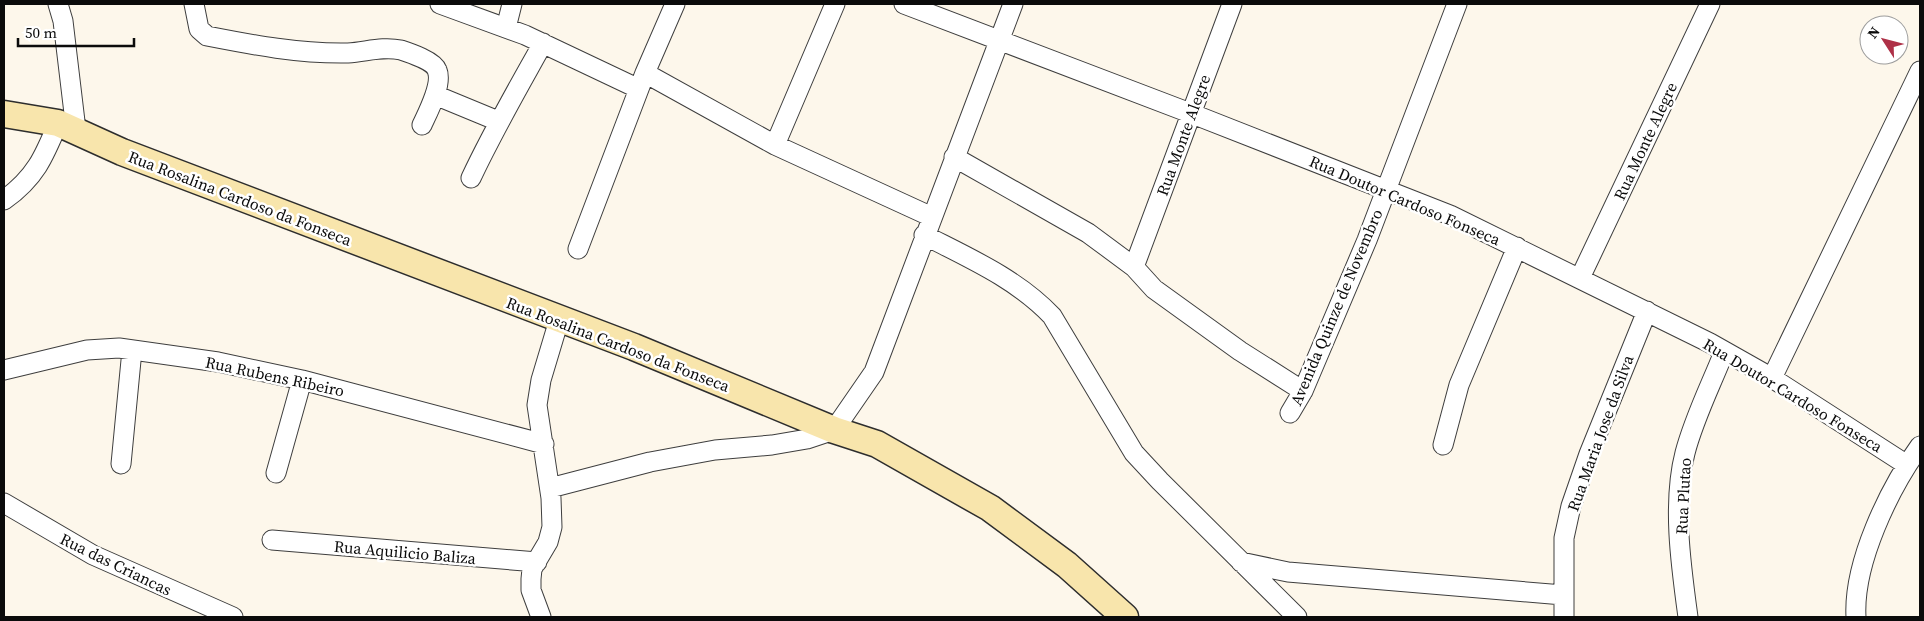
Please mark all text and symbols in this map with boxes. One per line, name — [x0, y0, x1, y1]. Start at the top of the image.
scale bar — [18, 15, 134, 47]
north arrow — [1859, 15, 1909, 65]
text: 50 m — [25, 22, 57, 43]
text: N — [1862, 22, 1885, 42]
street label: Rua Monte Alegre — [1151, 71, 1215, 199]
street label: Rua Monte Alegre — [1608, 79, 1682, 203]
street label: Rua Rosalina Cardoso da Fonseca — [125, 145, 356, 251]
street label: Rua Doutor Cardoso Fonseca — [1306, 150, 1505, 251]
street label: Avenida Quinze de Novembro — [1285, 205, 1388, 409]
street label: Rua Rosalina Cardoso da Fonseca — [503, 291, 734, 397]
street label: Rua Doutor Cardoso Fonseca — [1699, 333, 1887, 458]
street label: Rua Rubens Ribeiro — [204, 351, 347, 402]
street label: Rua Maria Jose da Silva — [1562, 351, 1639, 514]
street label: Rua Plutao — [1670, 457, 1696, 535]
street label: Rua das Criancas — [57, 527, 175, 601]
street label: Rua Aquilicio Baliza — [333, 535, 478, 569]

